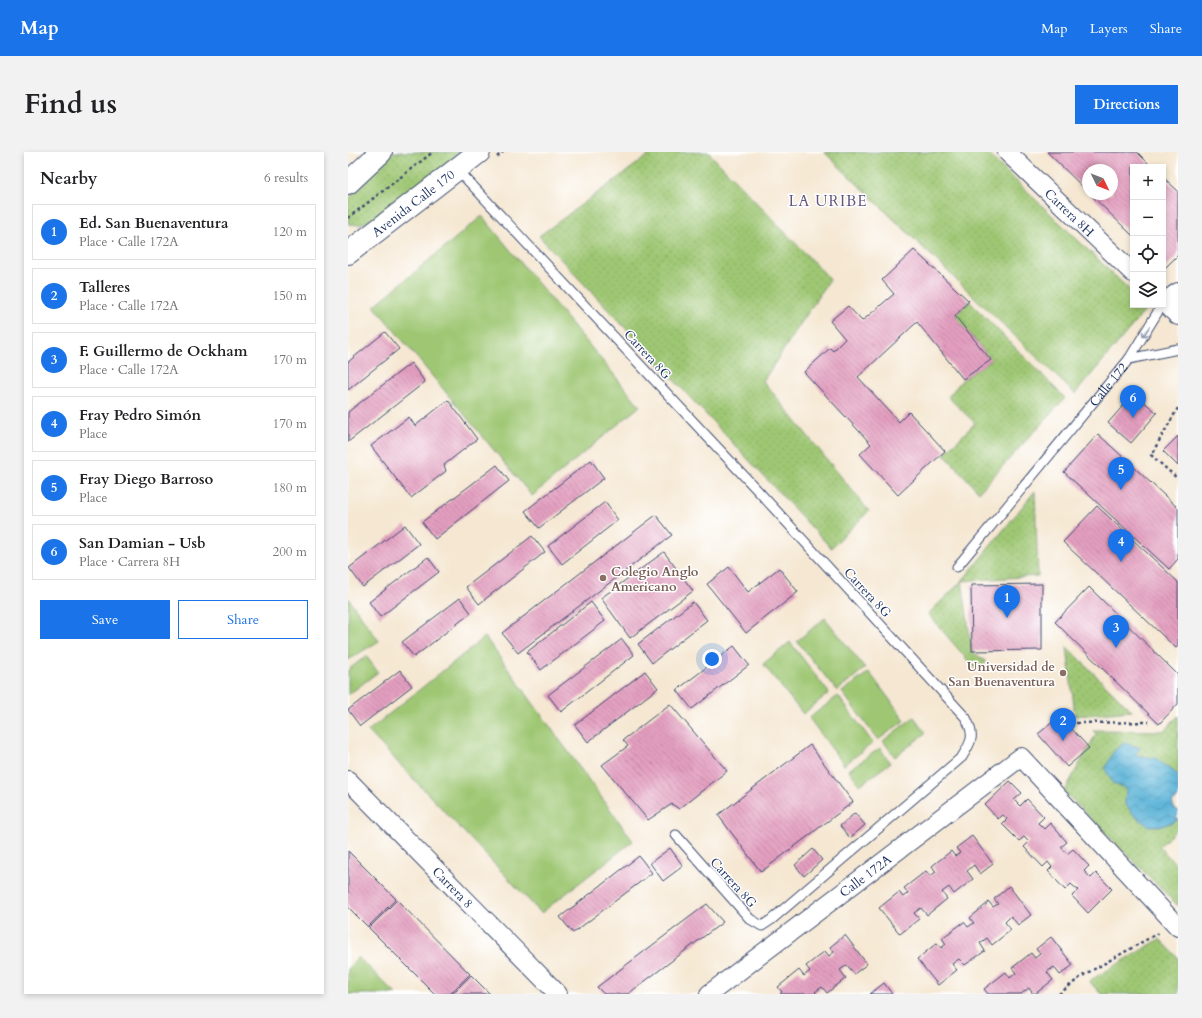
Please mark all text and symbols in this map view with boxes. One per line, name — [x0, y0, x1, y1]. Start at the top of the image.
text: Map — [20, 15, 59, 41]
text: Map — [1041, 19, 1068, 38]
text: Layers — [1090, 19, 1128, 38]
text: Share — [1150, 19, 1182, 38]
text: Find us — [24, 85, 117, 123]
button: Directions — [1075, 85, 1178, 124]
north arrow — [1082, 164, 1118, 200]
map controls — [1130, 164, 1166, 308]
button: + — [1130, 164, 1166, 200]
street label: Avenida Calle 170 — [368, 166, 459, 242]
text: Nearby — [40, 167, 97, 190]
text: 6 results — [264, 169, 308, 187]
street label: Carrera 8H — [1040, 185, 1098, 241]
district label: LA URIBE — [789, 191, 868, 211]
button: − — [1130, 200, 1166, 236]
text: Ed. San Buenaventura — [79, 213, 228, 233]
text: 1 — [51, 223, 57, 241]
text: 120 m — [273, 223, 307, 241]
text: Place · Calle 172A — [79, 233, 179, 251]
button: locate — [1130, 236, 1166, 272]
button: layers — [1130, 272, 1166, 308]
text: Talleres — [79, 277, 130, 297]
text: 2 — [51, 287, 57, 305]
text: 150 m — [273, 287, 307, 305]
text: Place · Calle 172A — [79, 297, 179, 315]
street label: Carrera 8G — [620, 326, 675, 383]
one-way arrow — [1141, 326, 1149, 338]
text: F. Guillermo de Ockham — [79, 341, 248, 361]
text: 3 — [51, 351, 57, 369]
text: 170 m — [273, 351, 307, 369]
street label: Calle 172 — [1085, 359, 1132, 411]
text: Place · Calle 172A — [79, 361, 179, 379]
pin: 6 — [1120, 385, 1146, 418]
text: Fray Pedro Simón — [79, 405, 201, 425]
text: 4 — [51, 415, 57, 433]
text: 170 m — [273, 415, 307, 433]
text: Place — [79, 425, 107, 443]
pin: 5 — [1108, 457, 1134, 490]
text: Fray Diego Barroso — [79, 469, 213, 489]
text: 5 — [51, 479, 57, 497]
text: 180 m — [273, 479, 307, 497]
text: Place — [79, 489, 107, 507]
pin: 4 — [1108, 529, 1134, 562]
text: San Damian - Usb — [79, 533, 206, 553]
text: 6 — [51, 543, 57, 561]
text: 200 m — [273, 543, 307, 561]
text: Place · Carrera 8H — [79, 553, 180, 571]
place label: Colegio Anglo Americano — [611, 563, 699, 596]
street label: Carrera 8G — [840, 564, 895, 621]
marker: Colegio Anglo Americano — [598, 573, 608, 583]
pin: 1 — [994, 585, 1020, 618]
button: Save — [40, 600, 170, 639]
button: Share — [178, 600, 308, 639]
pin: 3 — [1103, 615, 1129, 648]
your location — [702, 649, 722, 669]
place label: Universidad de San Buenaventura — [949, 658, 1056, 691]
marker: Universidad de San Buenaventura — [1058, 668, 1068, 678]
pin: 2 — [1050, 708, 1076, 741]
street label: Calle 172A — [836, 850, 896, 902]
street label: Carrera 8G — [706, 854, 761, 912]
street label: Carrera 8 — [428, 863, 477, 912]

